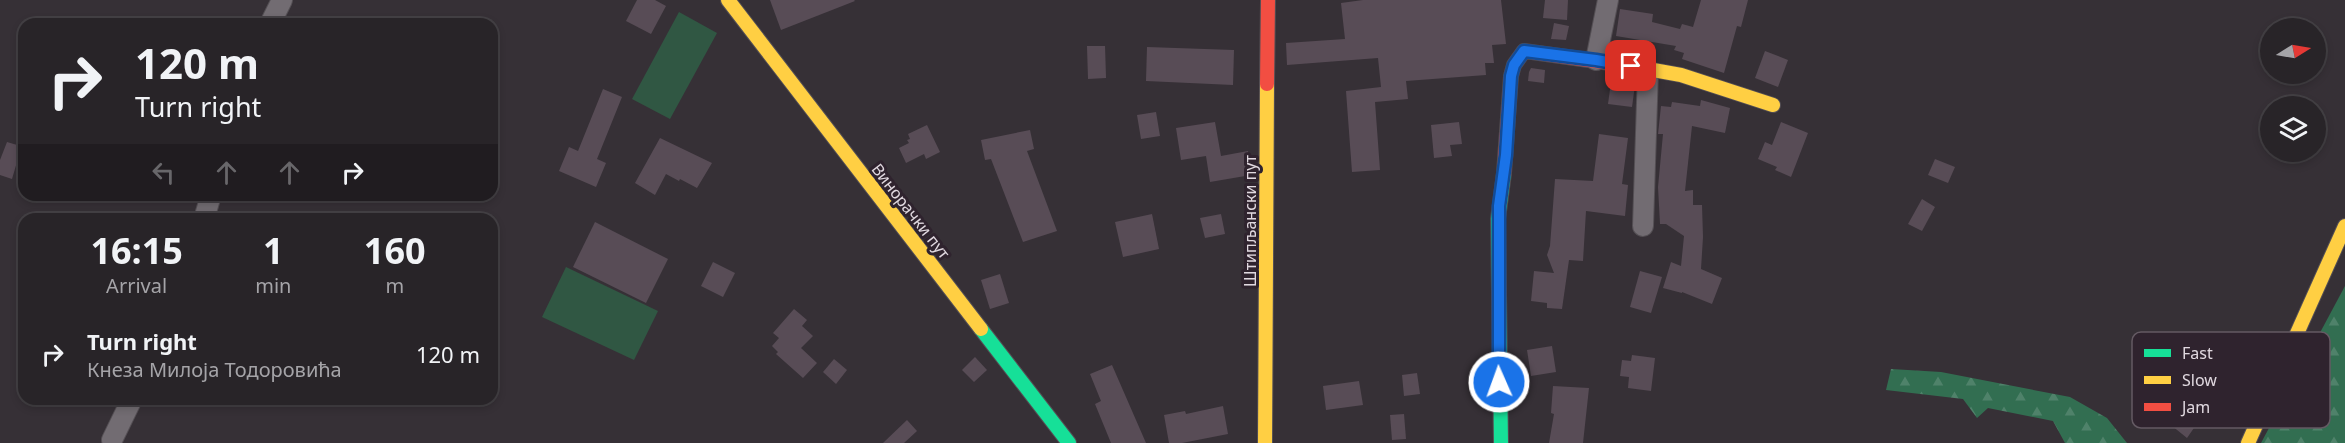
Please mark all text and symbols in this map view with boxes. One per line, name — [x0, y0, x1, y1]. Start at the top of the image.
north arrow — [2260, 18, 2326, 84]
map controls — [2260, 18, 2326, 162]
text: 120 m — [135, 34, 259, 91]
pin — [1605, 40, 1656, 91]
icon: right — [36, 42, 114, 120]
icon: arrive — [1614, 49, 1647, 82]
text: Turn right — [135, 88, 261, 125]
button: layers — [2260, 96, 2326, 162]
street label: Штипљански пут — [1239, 155, 1261, 287]
icon: left — [147, 156, 180, 189]
icon: ahead — [210, 156, 243, 189]
icon: ahead — [273, 156, 306, 189]
icon: right — [336, 156, 369, 189]
street label: Винорачки пут — [867, 159, 956, 264]
text: 16:15 — [90, 226, 183, 275]
text: 1 — [263, 226, 284, 275]
text: 160 — [364, 226, 426, 275]
text: Arrival — [106, 272, 167, 299]
text: min — [255, 272, 291, 299]
text: m — [385, 272, 404, 299]
text: Turn right — [87, 326, 197, 356]
legend — [2132, 332, 2330, 428]
icon: right — [36, 338, 69, 371]
text: 120 m — [416, 339, 480, 369]
text: Fast — [2182, 342, 2213, 364]
position arrow — [1467, 350, 1531, 414]
text: Кнеза Милоја Тодоровића — [87, 356, 342, 383]
text: Slow — [2182, 369, 2217, 391]
text: Jam — [2180, 396, 2210, 418]

